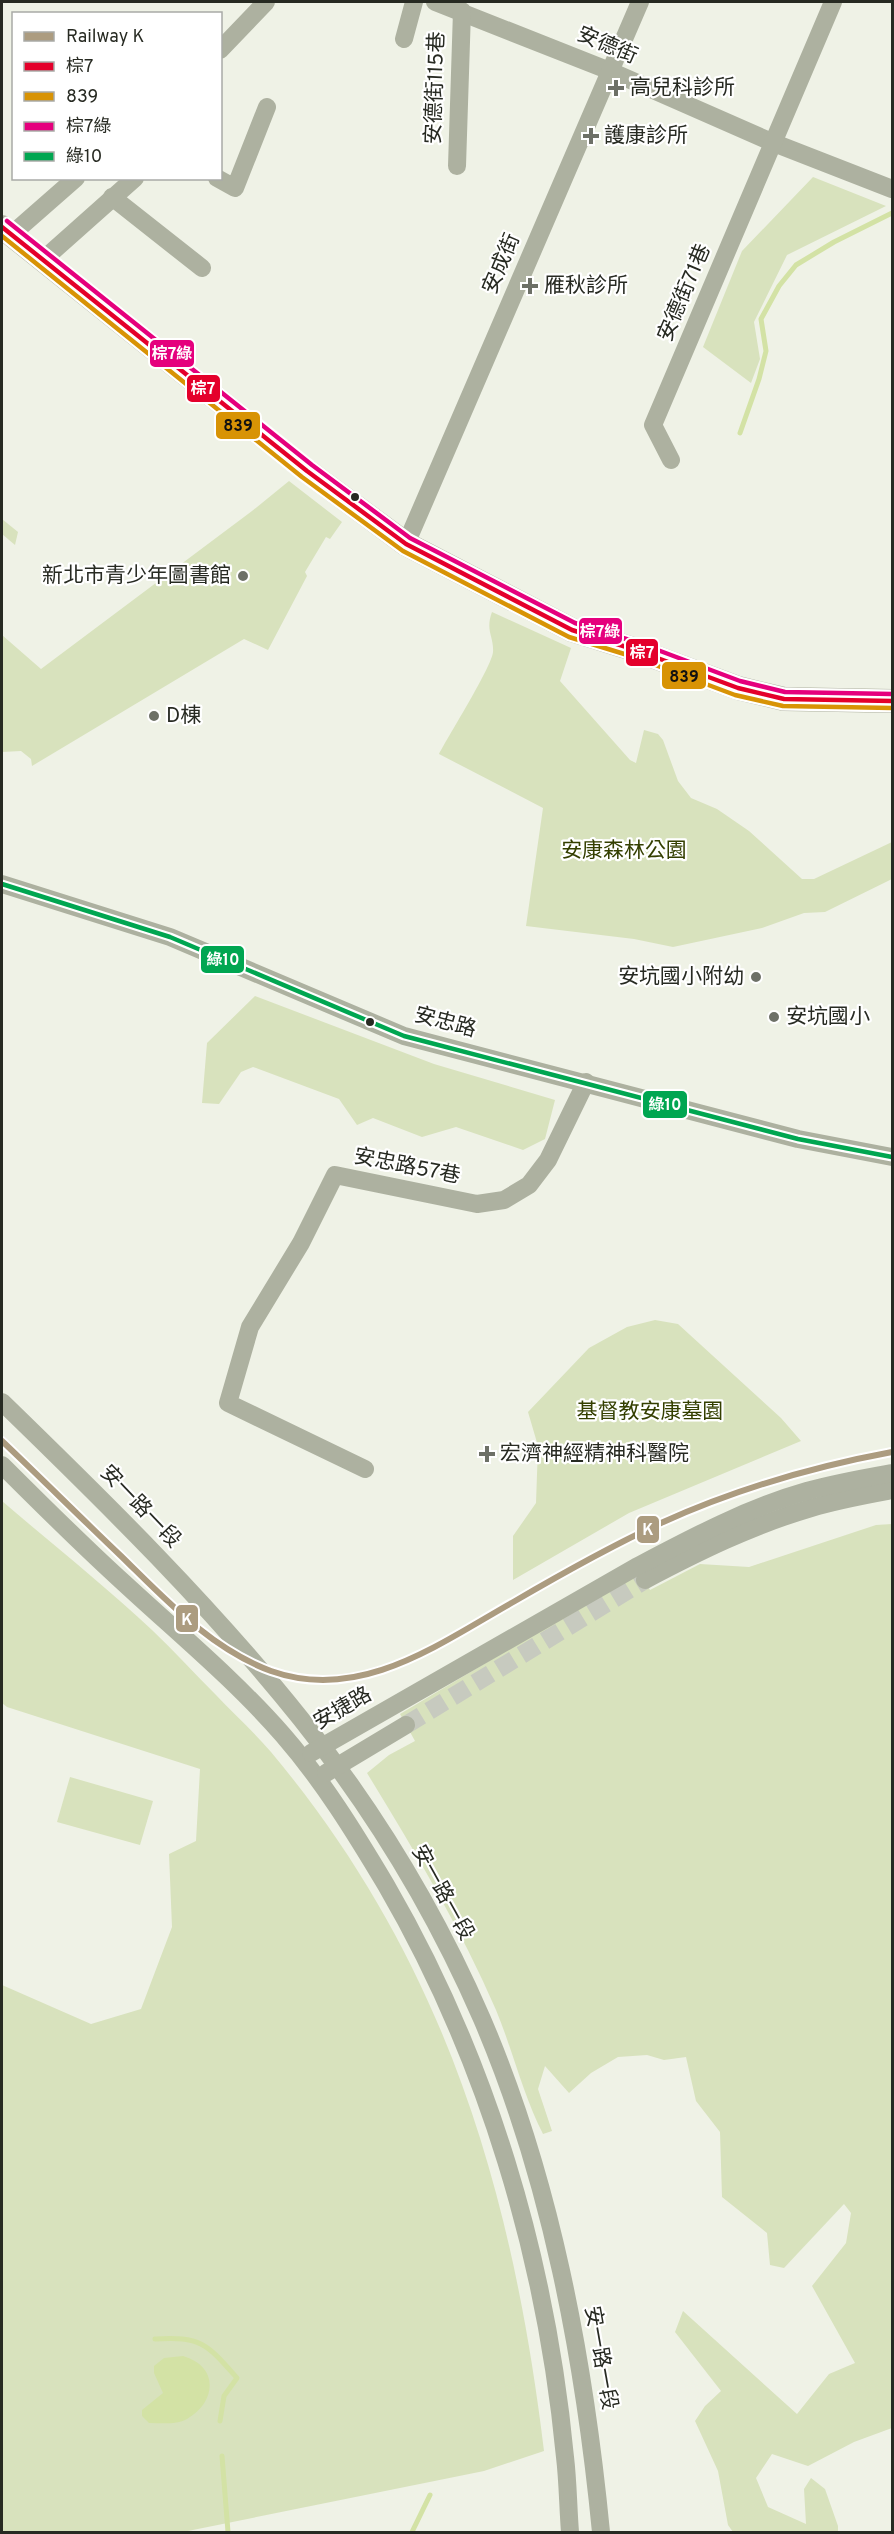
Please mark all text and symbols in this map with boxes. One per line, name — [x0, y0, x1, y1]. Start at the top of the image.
legend — [12, 12, 222, 180]
street label: 安德街 — [573, 21, 641, 71]
text: Railway K — [66, 26, 144, 49]
street label: 安德街115巷 — [421, 31, 451, 145]
text: 棕7 — [66, 56, 93, 79]
place label: 高兒科診所 — [630, 75, 735, 102]
marker: 高兒科診所 — [607, 79, 625, 97]
text: 839 — [66, 86, 98, 109]
text: 棕7綠 — [66, 116, 111, 139]
place label: 護康診所 — [604, 123, 688, 150]
marker: 護康診所 — [582, 127, 600, 145]
text: 綠10 — [66, 146, 102, 169]
street label: 安成街 — [477, 230, 527, 298]
street label: 安德街71巷 — [652, 240, 718, 346]
place label: 雁秋診所 — [544, 273, 628, 300]
marker: 雁秋診所 — [521, 277, 539, 295]
line badge: 棕7綠 — [149, 339, 195, 368]
text: 棕7綠 — [152, 344, 192, 365]
line badge: 棕7 — [186, 374, 221, 403]
text: 棕7 — [191, 379, 215, 400]
line badge: 839 — [215, 411, 261, 440]
text: 839 — [223, 417, 253, 437]
unlabelled marker — [349, 491, 361, 503]
place label: 新北市青少年圖書館 — [42, 563, 231, 590]
marker: 新北市青少年圖書館 — [236, 569, 250, 583]
line badge: 棕7綠 — [578, 617, 623, 645]
text: 棕7綠 — [580, 622, 620, 643]
line badge: 棕7 — [625, 638, 659, 667]
text: 棕7 — [630, 643, 654, 664]
line badge: 839 — [661, 661, 707, 690]
text: 839 — [669, 668, 699, 688]
place label: D棟 — [166, 703, 201, 730]
marker: D棟 — [147, 709, 161, 723]
park label: 安康森林公園 — [561, 838, 687, 865]
line badge: 綠10 — [200, 945, 245, 974]
text: 綠10 — [207, 951, 239, 971]
place label: 安坑國小附幼 — [618, 964, 744, 991]
marker: 安坑國小附幼 — [749, 970, 763, 984]
street label: 安忠路 — [411, 1002, 479, 1044]
place label: 安坑國小 — [786, 1004, 870, 1031]
marker: 安坑國小 — [767, 1010, 781, 1024]
unlabelled marker — [364, 1016, 376, 1028]
line badge: 綠10 — [642, 1090, 688, 1119]
text: 綠10 — [649, 1096, 681, 1116]
street label: 安忠路57巷 — [352, 1143, 462, 1191]
park label: 基督教安康墓園 — [577, 1399, 724, 1426]
place label: 宏濟神經精神科醫院 — [500, 1441, 689, 1468]
marker: 宏濟神經精神科醫院 — [478, 1445, 496, 1463]
street label: 安一路一段 — [94, 1460, 186, 1554]
line badge: K — [636, 1515, 660, 1544]
text: K — [642, 1521, 654, 1541]
line badge: K — [175, 1604, 199, 1633]
text: K — [181, 1611, 193, 1631]
street label: 安捷路 — [309, 1682, 377, 1736]
street label: 安一路一段 — [405, 1841, 479, 1945]
street label: 安一路一段 — [578, 2304, 622, 2412]

